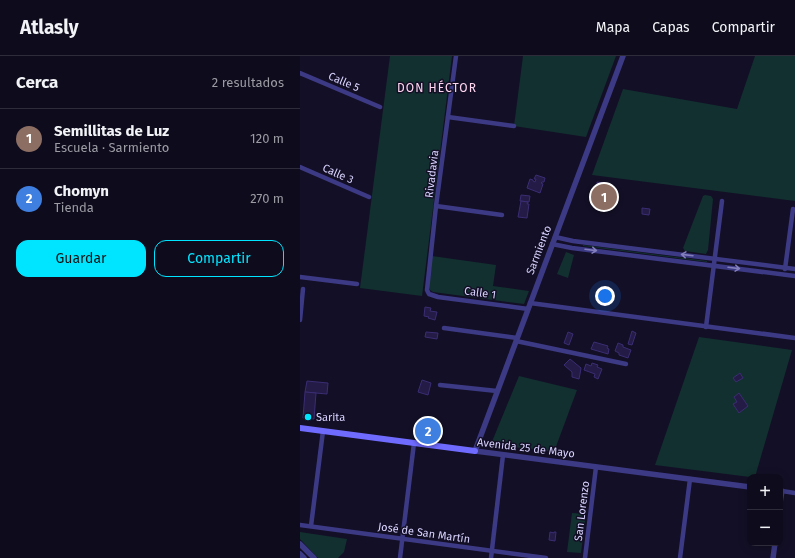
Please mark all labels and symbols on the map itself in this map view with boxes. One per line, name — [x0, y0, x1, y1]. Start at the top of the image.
street label: Calle 5 — [326, 70, 362, 95]
district label: DON HÉCTOR — [397, 80, 477, 95]
street label: Rivadavia — [423, 149, 441, 199]
street label: Calle 3 — [320, 161, 356, 187]
pin: 1 — [591, 182, 617, 212]
street label: Sarmiento — [524, 224, 554, 276]
one-way arrow — [584, 246, 597, 254]
one-way arrow — [681, 251, 694, 259]
one-way arrow — [727, 264, 740, 272]
street label: Calle 1 — [463, 284, 497, 302]
your location — [595, 286, 615, 306]
place label: Sarita — [316, 411, 345, 424]
marker: Sarita — [303, 412, 313, 422]
pin: 2 — [415, 416, 441, 446]
street label: Avenida 25 de Mayo — [476, 436, 576, 460]
street label: San Lorenzo — [572, 480, 592, 542]
street label: José de San Martín — [377, 520, 471, 546]

